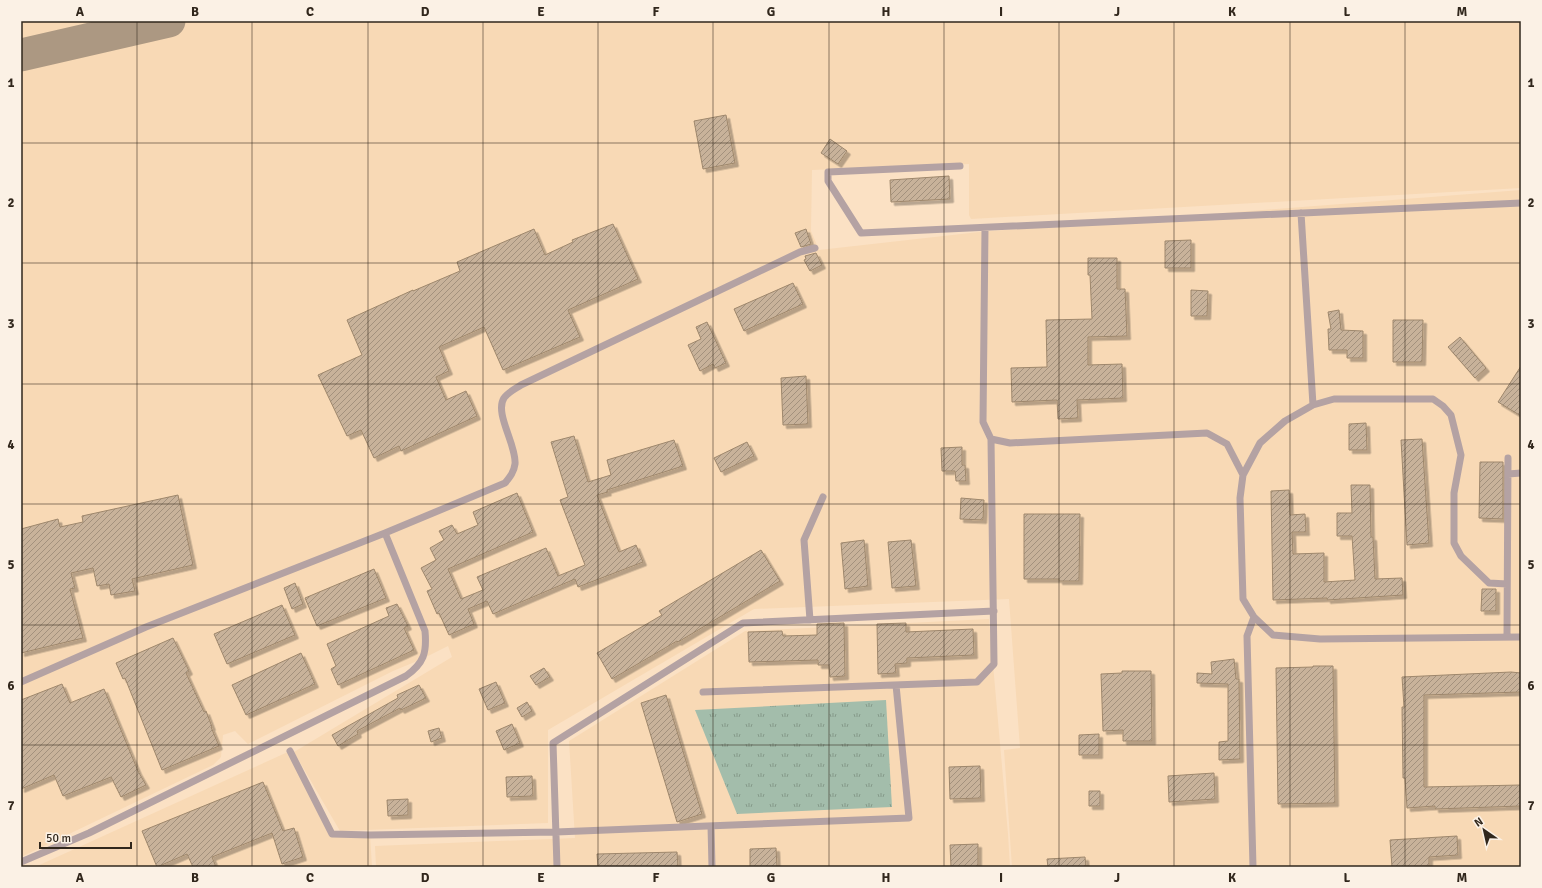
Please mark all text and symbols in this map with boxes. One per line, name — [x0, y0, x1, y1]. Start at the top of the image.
text: A — [76, 4, 85, 20]
text: B — [191, 4, 199, 20]
text: C — [306, 4, 314, 20]
text: D — [421, 4, 430, 20]
text: E — [537, 4, 545, 20]
text: F — [653, 4, 660, 20]
text: G — [767, 4, 775, 20]
text: H — [882, 4, 890, 20]
text: I — [999, 4, 1003, 20]
text: J — [1114, 4, 1120, 20]
text: K — [1228, 4, 1236, 20]
text: L — [1344, 4, 1351, 20]
text: M — [1457, 4, 1468, 20]
text: 1 — [7, 75, 15, 91]
text: 1 — [1527, 75, 1535, 91]
text: 2 — [7, 195, 15, 211]
text: 2 — [1527, 195, 1535, 211]
text: 3 — [7, 316, 15, 332]
text: 3 — [1527, 316, 1535, 332]
text: 4 — [7, 437, 15, 453]
text: 4 — [1527, 437, 1535, 453]
text: 5 — [7, 557, 15, 573]
text: 5 — [1527, 557, 1535, 573]
text: 6 — [7, 678, 15, 694]
text: 6 — [1527, 678, 1535, 694]
text: 7 — [7, 798, 15, 814]
text: 7 — [1527, 798, 1535, 814]
north arrow — [1464, 810, 1504, 850]
text: N — [1472, 815, 1485, 830]
scale bar — [40, 824, 131, 850]
text: 50 m — [46, 831, 71, 846]
text: A — [76, 870, 85, 886]
text: B — [191, 870, 199, 886]
text: C — [306, 870, 314, 886]
text: D — [421, 870, 430, 886]
text: E — [537, 870, 545, 886]
text: F — [653, 870, 660, 886]
text: G — [767, 870, 775, 886]
text: H — [882, 870, 890, 886]
text: I — [999, 870, 1003, 886]
text: J — [1114, 870, 1120, 886]
text: K — [1228, 870, 1236, 886]
text: L — [1344, 870, 1351, 886]
text: M — [1457, 870, 1468, 886]

